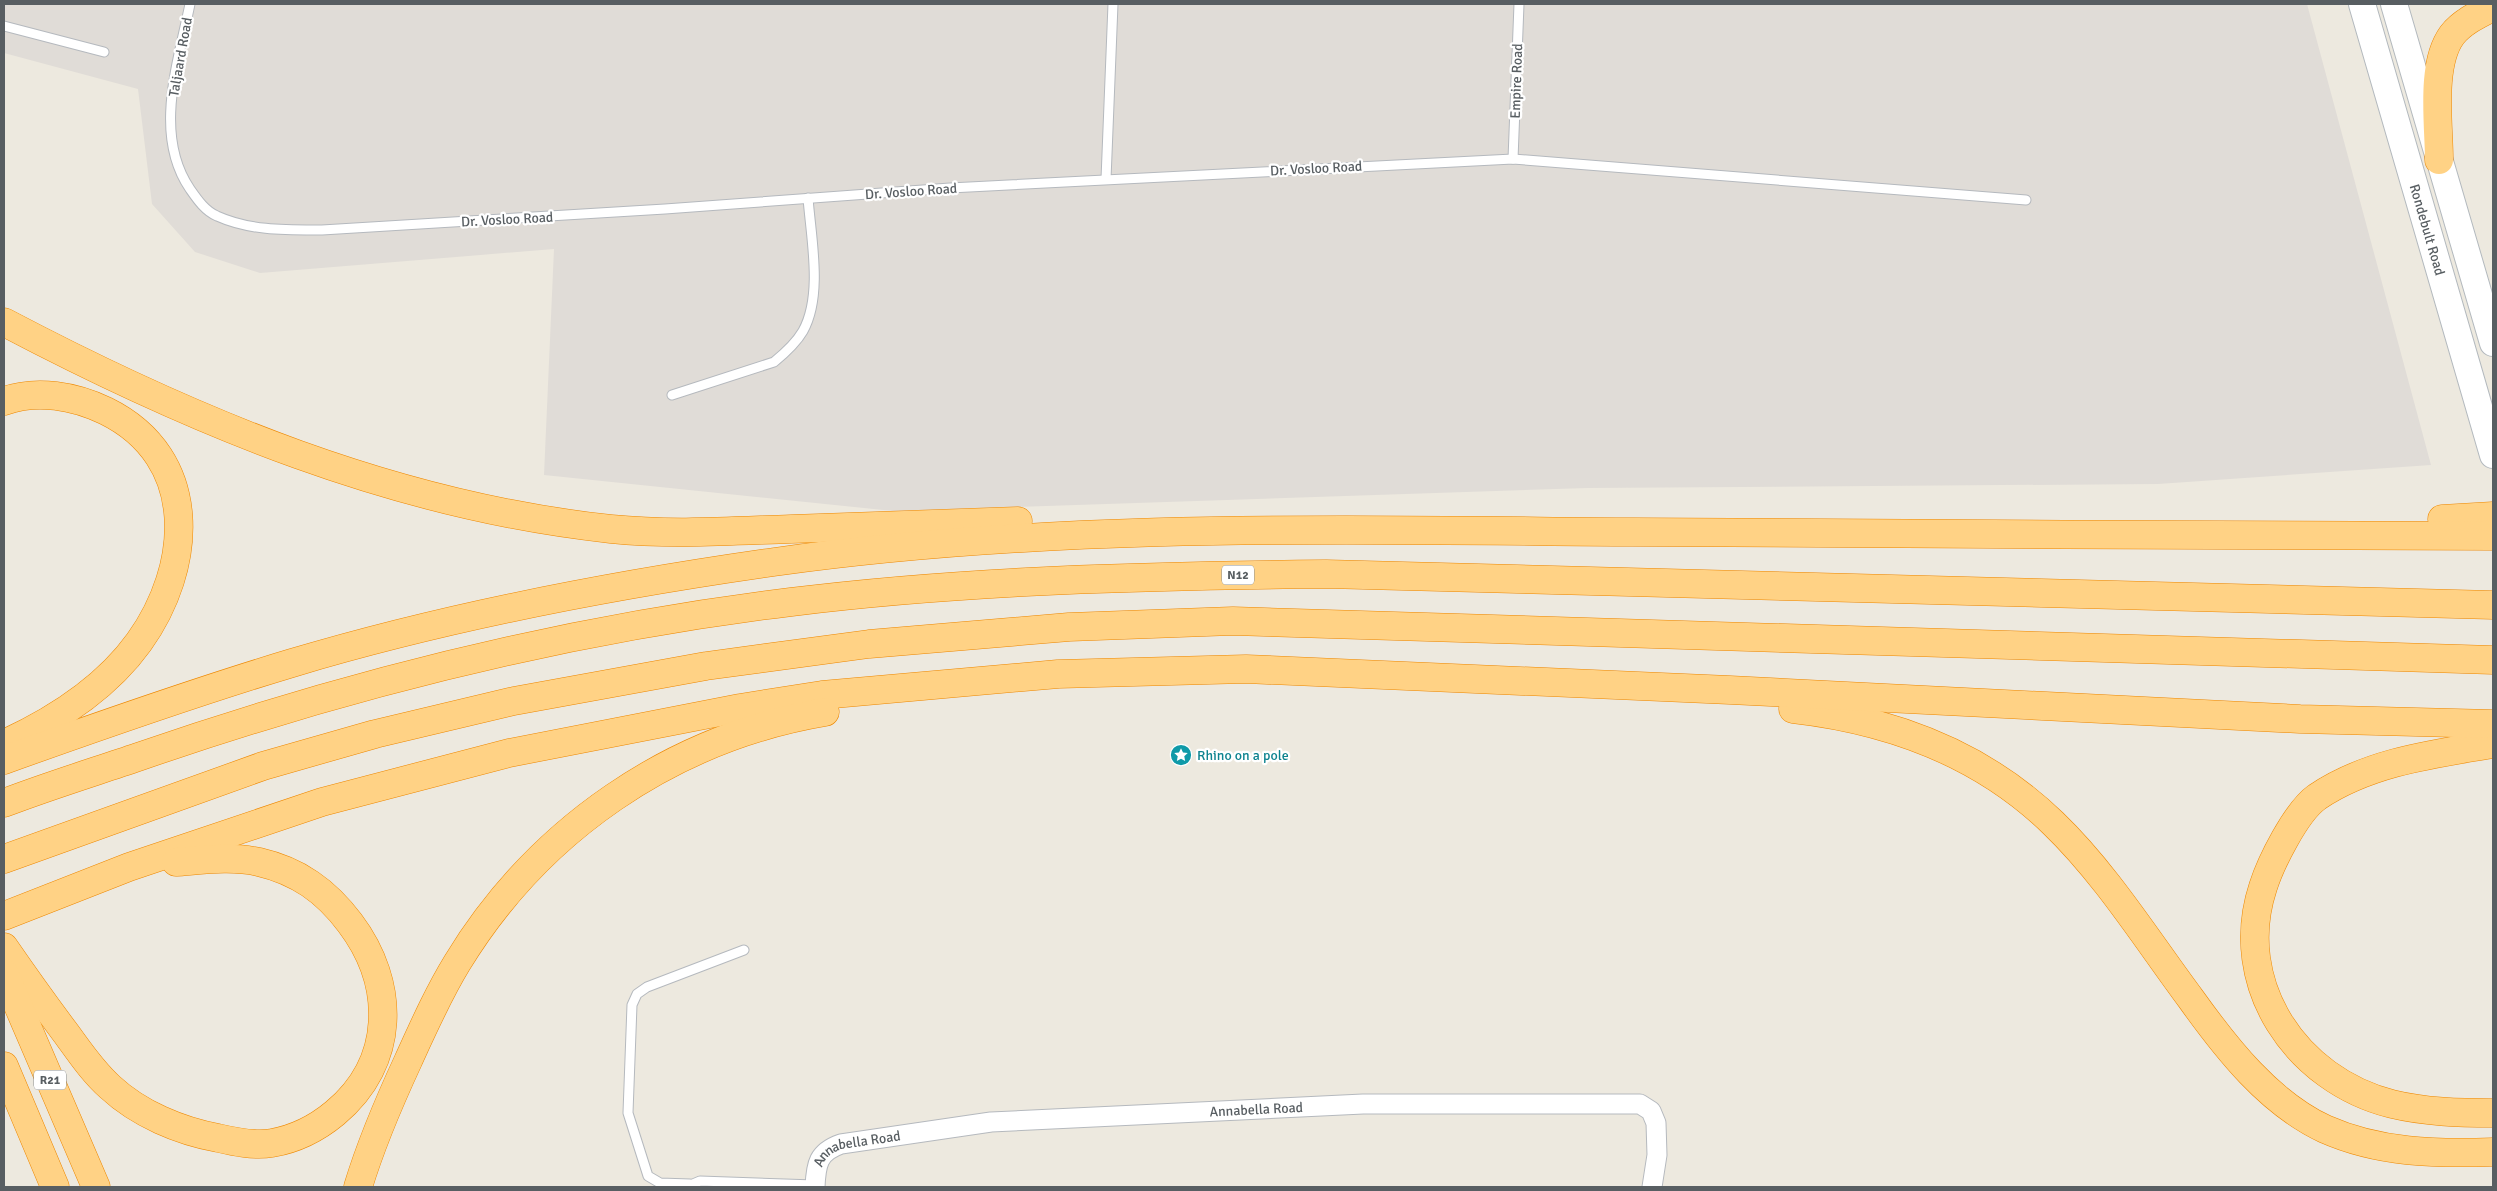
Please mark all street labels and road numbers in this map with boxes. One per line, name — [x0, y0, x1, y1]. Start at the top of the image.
street label: Taljaard Road — [165, 16, 196, 98]
street label: Empire Road — [1507, 43, 1526, 119]
street label: Dr. Vosloo Road — [1269, 158, 1363, 179]
street label: Dr. Vosloo Road — [864, 180, 958, 203]
street label: Rondebult Road — [2406, 182, 2448, 278]
street label: Dr. Vosloo Road — [460, 209, 554, 230]
road number: N12 — [1222, 566, 1254, 584]
road number: R21 — [34, 1070, 66, 1090]
street label: Annabella Road — [1209, 1099, 1303, 1120]
street label: Annabella Road — [810, 1127, 902, 1169]

